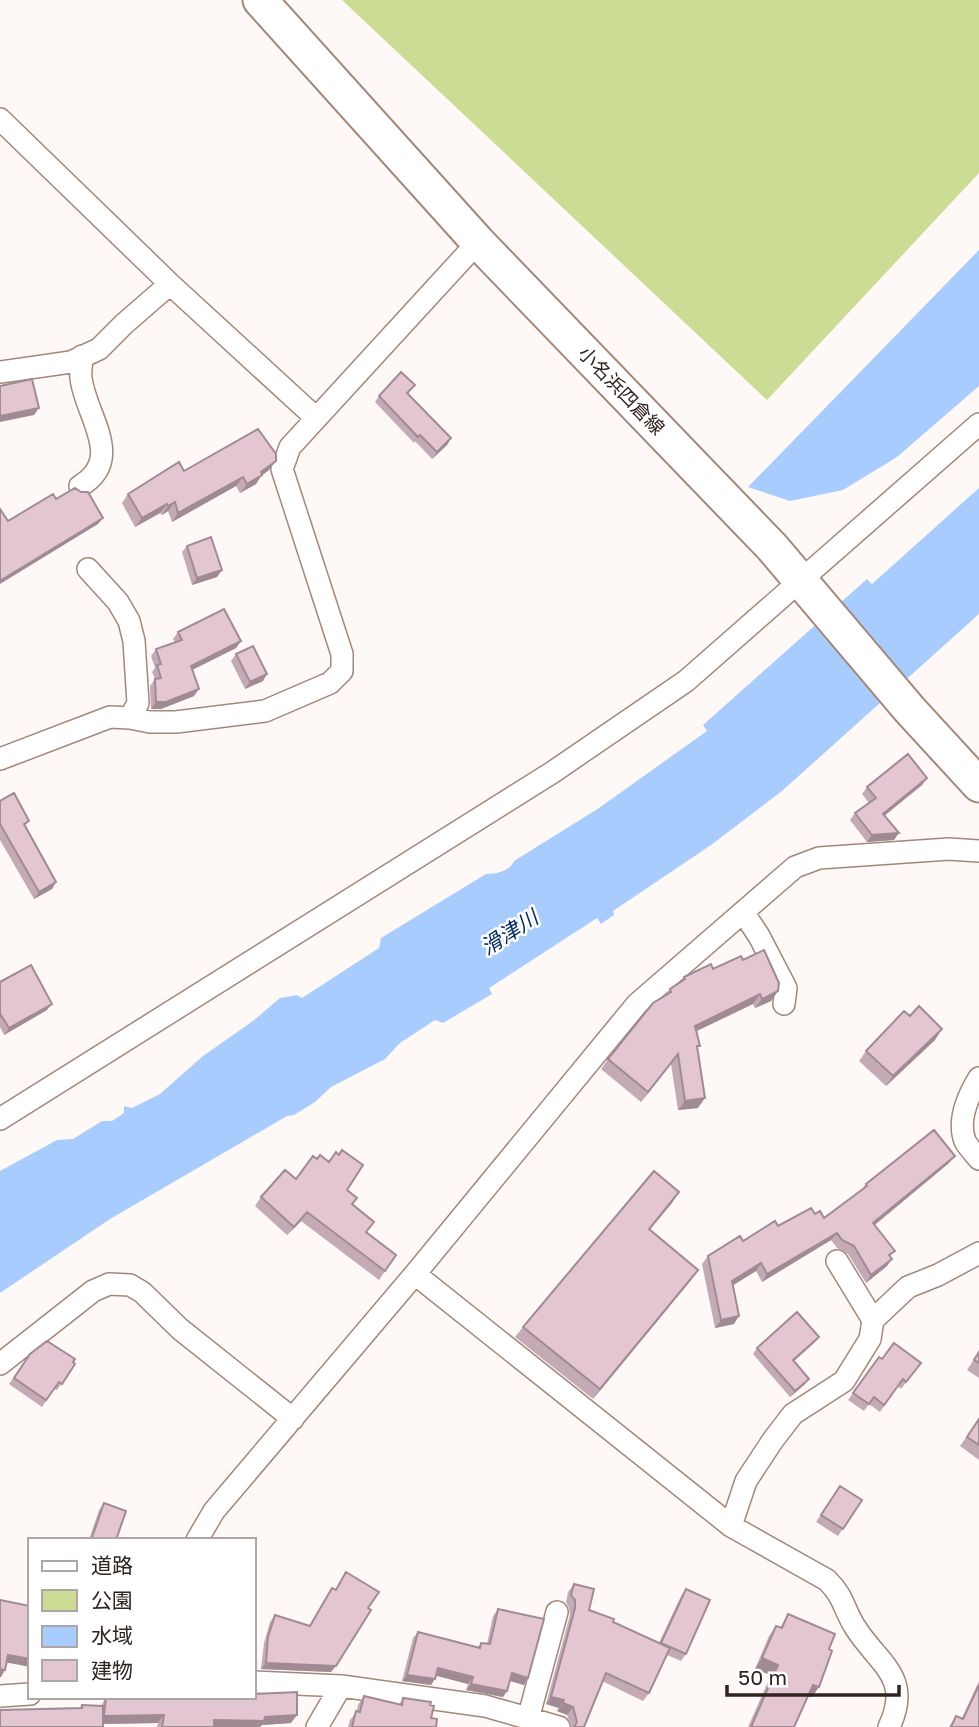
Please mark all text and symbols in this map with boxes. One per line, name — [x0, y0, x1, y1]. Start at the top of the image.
street label: 小名浜四倉線 — [574, 341, 670, 439]
water label: 滑津川 — [476, 903, 544, 960]
legend — [28, 1538, 256, 1699]
text: 道路 — [91, 1552, 133, 1578]
text: 公園 — [91, 1587, 133, 1613]
text: 水域 — [91, 1622, 133, 1648]
scale bar — [727, 1654, 898, 1698]
text: 建物 — [91, 1657, 133, 1683]
text: 50 m — [738, 1664, 787, 1690]

